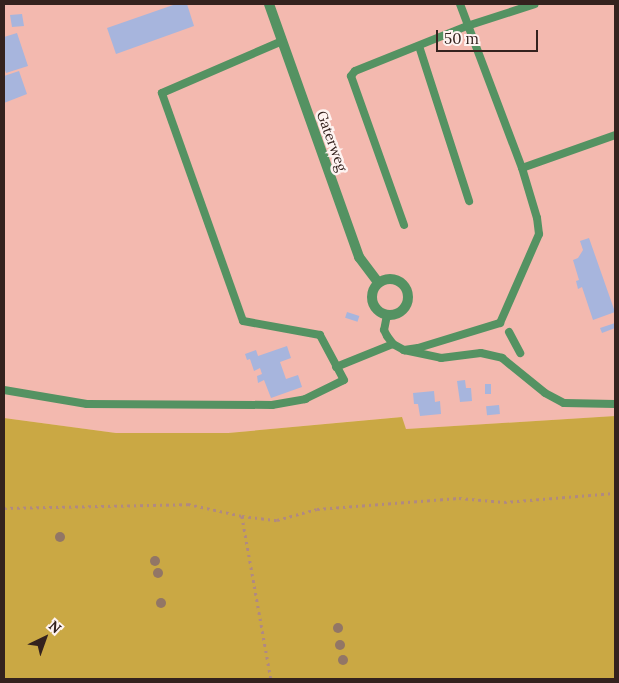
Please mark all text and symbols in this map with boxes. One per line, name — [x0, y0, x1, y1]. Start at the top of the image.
scale bar — [439, 20, 542, 52]
text: 50 m — [444, 29, 479, 48]
street label: Gaterweg — [313, 108, 351, 174]
north arrow — [20, 613, 70, 663]
text: N — [45, 617, 65, 637]

